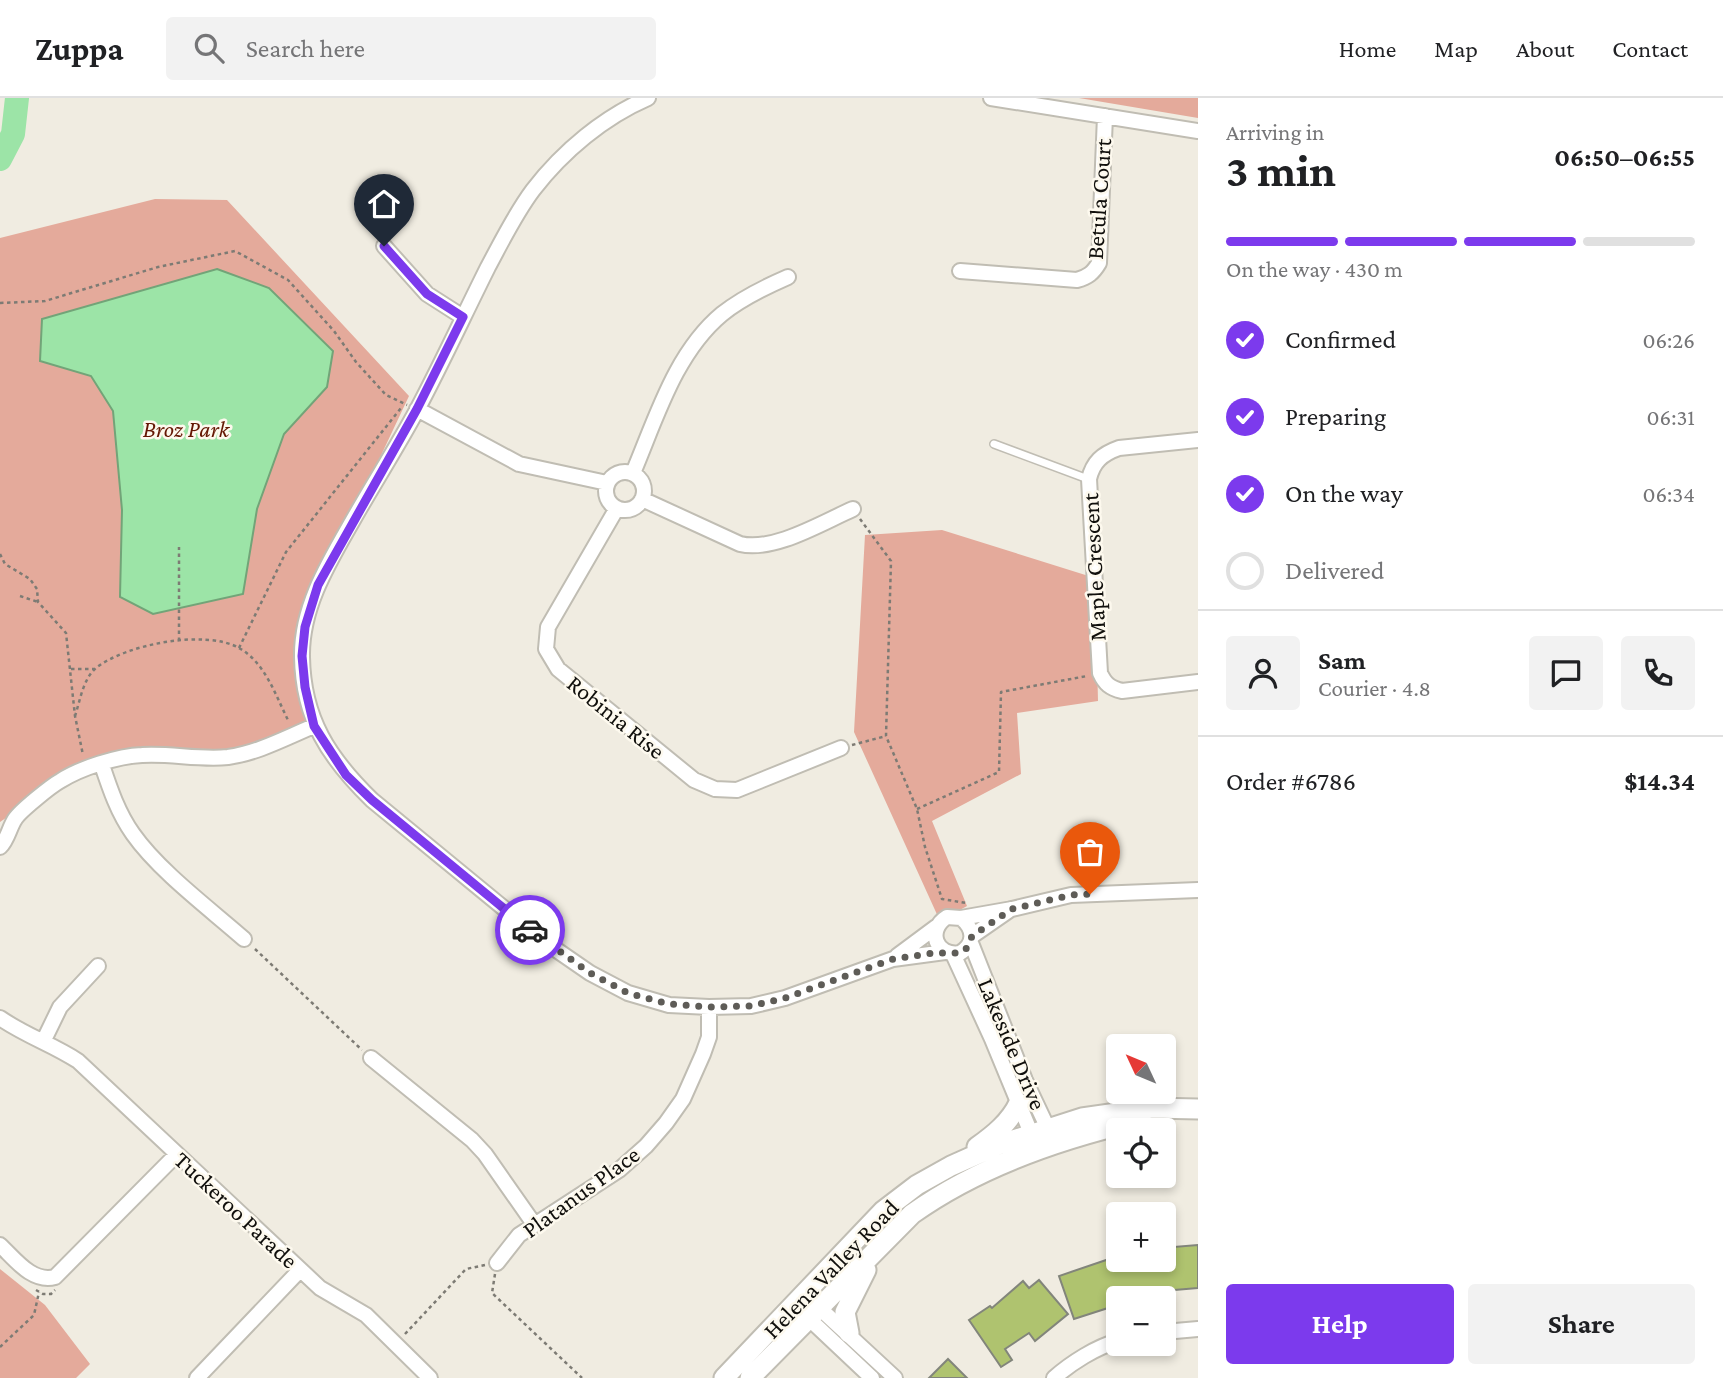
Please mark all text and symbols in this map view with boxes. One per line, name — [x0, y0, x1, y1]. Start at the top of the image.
search box — [166, 17, 656, 80]
icon: search — [190, 29, 228, 67]
text: Zuppa — [35, 30, 124, 67]
text: Search here — [246, 34, 365, 63]
text: Home — [1339, 35, 1396, 62]
text: Map — [1434, 35, 1478, 62]
text: About — [1516, 35, 1574, 62]
text: Contact — [1612, 35, 1688, 62]
text: Arriving in — [1226, 119, 1324, 145]
street label: Betula Court — [1081, 136, 1116, 260]
text: 06:50–06:55 — [1554, 143, 1695, 172]
text: 3 min — [1226, 145, 1336, 196]
pin — [354, 174, 414, 246]
icon: home — [365, 185, 403, 223]
text: On the way · 430 m — [1226, 256, 1403, 282]
icon: check — [1226, 321, 1264, 359]
text: Confirmed — [1285, 325, 1396, 354]
text: 06:26 — [1642, 327, 1695, 353]
icon: check — [1226, 398, 1264, 436]
text: Preparing — [1285, 402, 1386, 431]
text: 06:31 — [1647, 404, 1695, 430]
park label: Broz Park — [143, 415, 231, 442]
icon: check — [1226, 475, 1264, 513]
text: On the way — [1285, 479, 1403, 508]
text: 06:34 — [1642, 481, 1695, 507]
street label: Maple Crescent — [1076, 491, 1111, 642]
text: Delivered — [1285, 556, 1384, 585]
button: person — [1226, 636, 1300, 710]
button: chat — [1529, 636, 1603, 710]
button: phone — [1621, 636, 1695, 710]
text: Sam — [1318, 646, 1366, 675]
street label: Robinia Rise — [562, 669, 671, 764]
text: Courier · 4.8 — [1318, 675, 1431, 701]
text: Order #6786 — [1226, 767, 1356, 796]
text: $14.34 — [1624, 767, 1695, 796]
pin — [1060, 822, 1120, 894]
icon: bag — [1071, 833, 1109, 871]
courier — [495, 895, 565, 965]
icon: car — [511, 911, 549, 949]
street label: Lakeside Drive — [973, 974, 1052, 1114]
north arrow — [1106, 1034, 1176, 1104]
map controls — [1106, 1034, 1176, 1356]
button: locate — [1106, 1118, 1176, 1188]
street label: Platanus Place — [517, 1140, 644, 1243]
street label: Tuckeroo Parade — [169, 1146, 304, 1274]
street label: Helena Valley Road — [757, 1193, 904, 1344]
button: + — [1106, 1202, 1176, 1272]
button: Help — [1226, 1284, 1454, 1364]
button: Share — [1468, 1284, 1695, 1364]
button: − — [1106, 1286, 1176, 1356]

